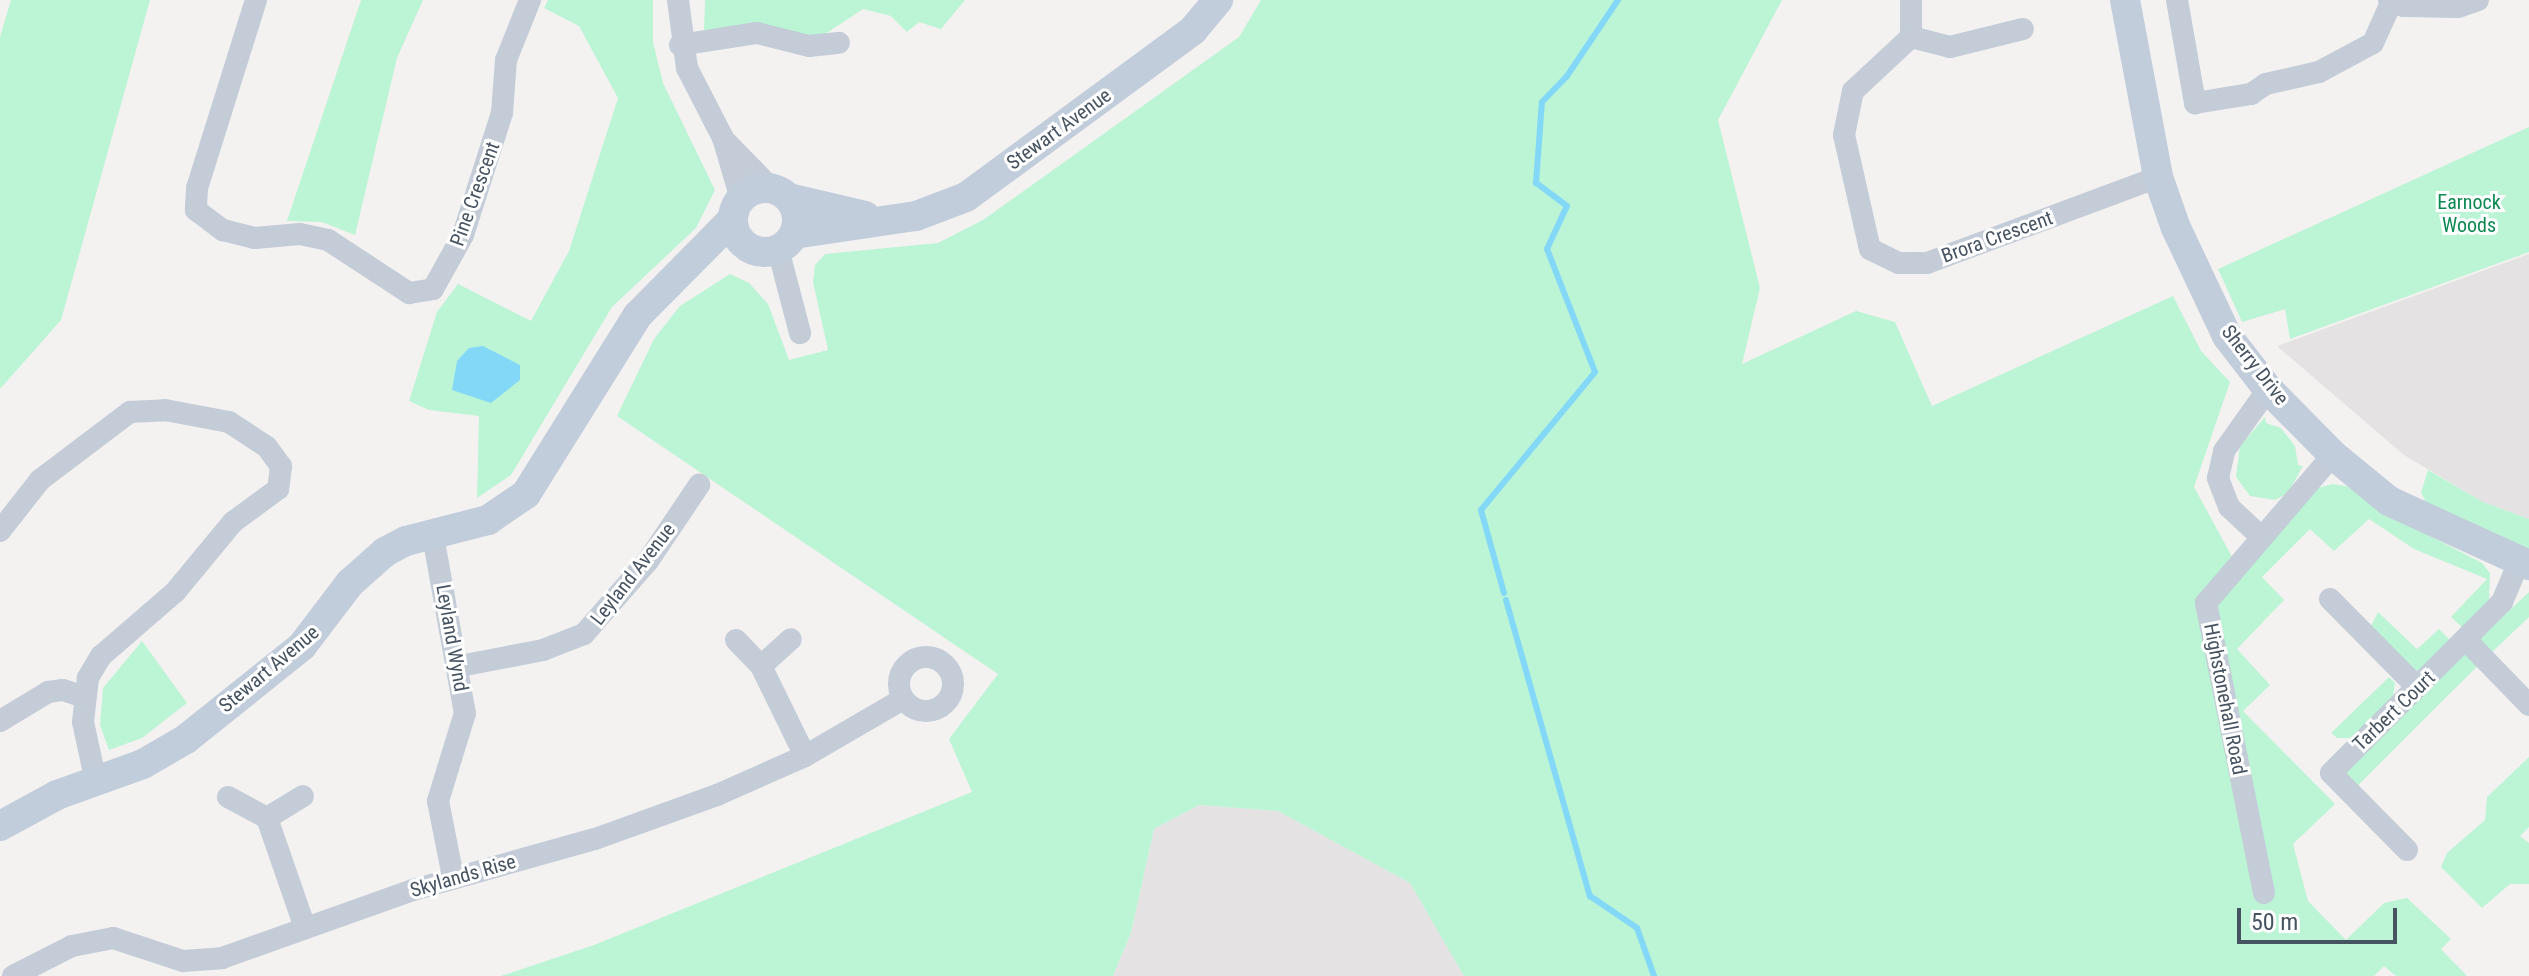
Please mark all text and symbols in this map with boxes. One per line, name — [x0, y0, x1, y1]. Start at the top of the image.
street label: Stewart Avenue — [1002, 83, 1116, 175]
street label: Pine Crescent — [445, 139, 505, 249]
park label: Earnock Woods — [2437, 191, 2501, 238]
street label: Brora Crescent — [1938, 206, 2056, 268]
street label: Sherry Drive — [2216, 320, 2294, 410]
street label: Leyland Avenue — [586, 518, 680, 630]
street label: Leyland Wynd — [431, 582, 473, 694]
street label: Stewart Avenue — [214, 620, 324, 718]
street label: Highstonehall Road — [2199, 621, 2251, 777]
street label: Tarbert Court — [2348, 666, 2440, 756]
street label: Skylands Rise — [407, 849, 519, 903]
scale bar — [2241, 892, 2401, 942]
text: 50 m — [2251, 908, 2298, 936]

